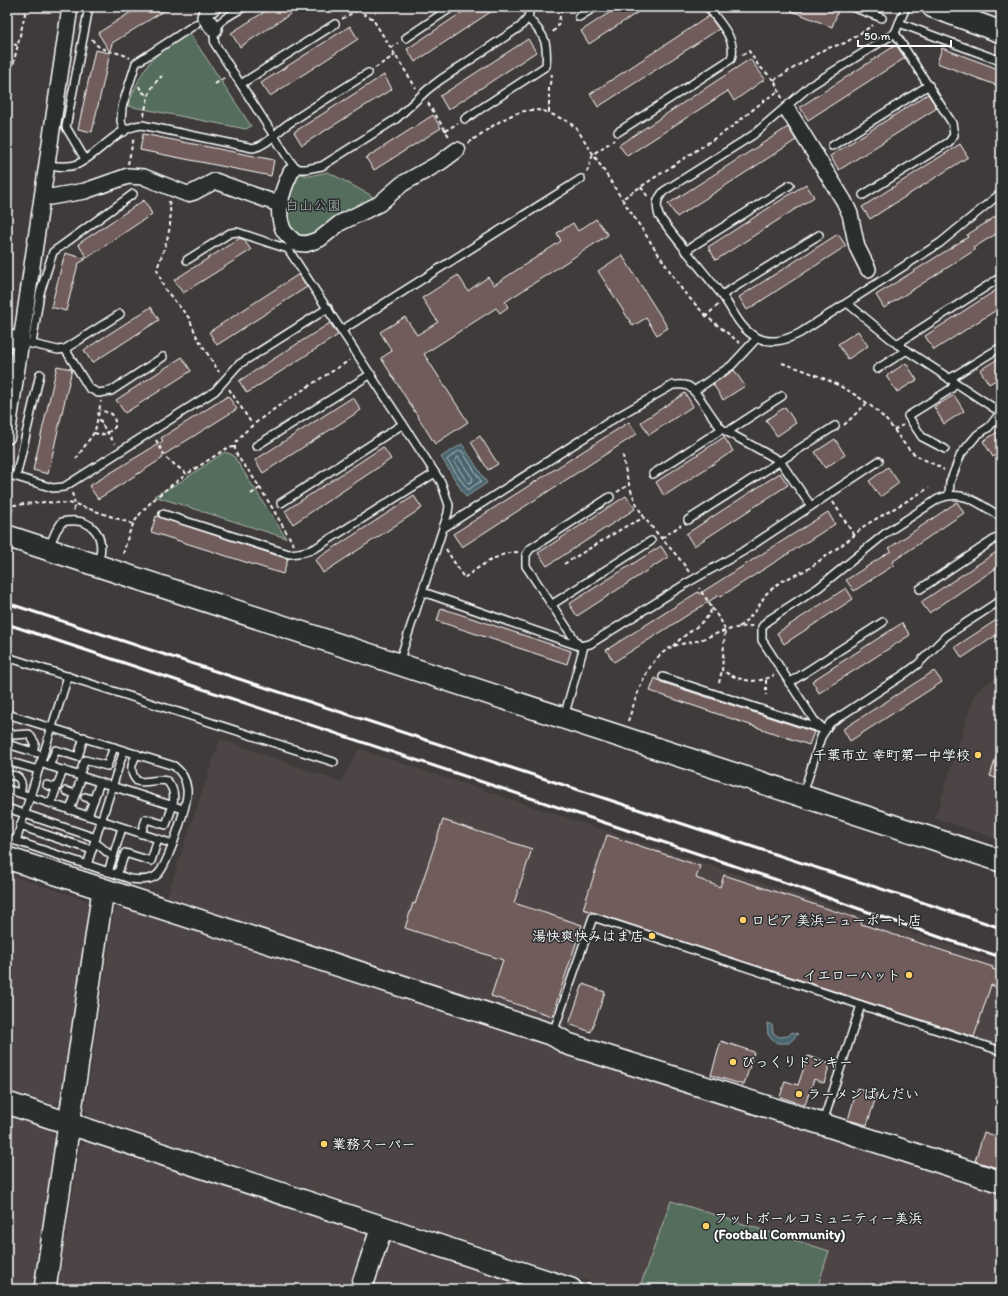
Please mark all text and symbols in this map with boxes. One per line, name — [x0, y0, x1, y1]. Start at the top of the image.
scale bar — [858, 22, 951, 48]
text: 50 m — [864, 29, 890, 43]
park label: 白山公園 — [285, 197, 341, 214]
place label: 千葉市立 幸町第一中学校 — [813, 747, 970, 764]
marker: 千葉市立 幸町第一中学校 — [973, 750, 983, 760]
place label: ロピア 美浜ニューポート店 — [751, 912, 922, 929]
marker: ロピア 美浜ニューポート店 — [738, 915, 748, 925]
place label: 湯快爽快みはま店 — [532, 928, 644, 945]
marker: 湯快爽快みはま店 — [647, 931, 657, 941]
place label: イエローハット — [803, 967, 901, 984]
marker: イエローハット — [904, 970, 914, 980]
place label: びっくりドンキー — [741, 1054, 853, 1071]
marker: びっくりドンキー — [728, 1057, 738, 1067]
place label: ラーメンばんだい — [807, 1086, 919, 1103]
marker: ラーメンばんだい — [794, 1089, 804, 1099]
place label: 業務スーパー — [332, 1136, 415, 1153]
marker: 業務スーパー — [319, 1139, 329, 1149]
place label: フットボールコミュニティー美浜 (Football Community) — [714, 1210, 923, 1243]
marker: フットボールコミュニティー美浜 (Football Community) — [701, 1221, 711, 1231]

